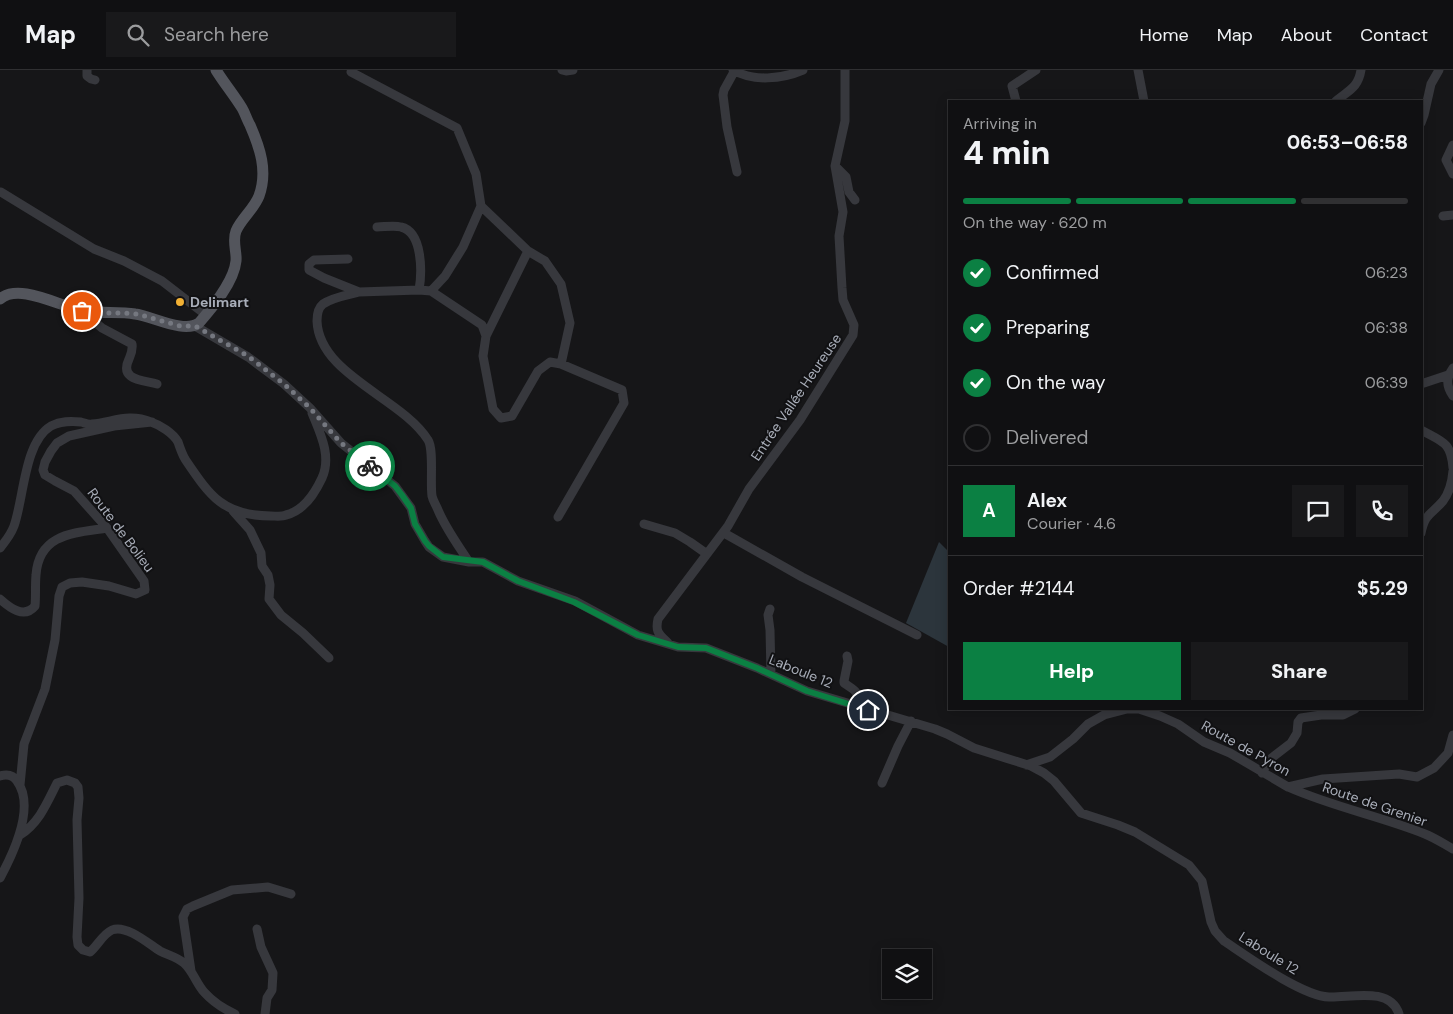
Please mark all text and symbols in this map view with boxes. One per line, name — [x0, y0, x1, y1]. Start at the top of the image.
search box — [106, 12, 456, 57]
text: Map — [25, 19, 76, 50]
icon: search — [124, 21, 152, 49]
text: Search here — [164, 22, 269, 47]
text: Home — [1139, 23, 1189, 47]
text: Map — [1217, 23, 1253, 47]
text: About — [1281, 23, 1332, 47]
text: Contact — [1360, 23, 1428, 47]
text: Arriving in — [963, 113, 1037, 134]
text: 06:53–06:58 — [1287, 130, 1408, 155]
text: 4 min — [963, 132, 1050, 174]
text: On the way · 620 m — [963, 212, 1107, 233]
icon: check — [963, 259, 991, 287]
text: Confirmed — [1006, 260, 1099, 285]
text: 06:23 — [1365, 262, 1408, 283]
pin — [61, 290, 103, 332]
place label: Delimart — [190, 293, 249, 311]
marker: Delimart — [174, 296, 186, 308]
icon: bag — [68, 297, 96, 325]
icon: check — [963, 314, 991, 342]
text: Preparing — [1006, 315, 1090, 340]
text: 06:38 — [1365, 317, 1408, 338]
street label: Entrée Vallée Heureuse — [747, 330, 845, 464]
icon: check — [963, 369, 991, 397]
text: On the way — [1006, 370, 1106, 395]
text: 06:39 — [1365, 372, 1408, 393]
text: Delivered — [1006, 425, 1088, 450]
courier — [345, 441, 395, 491]
icon: bike — [356, 452, 384, 480]
street label: Route de Bolieu — [83, 484, 159, 576]
button: chat — [1292, 485, 1344, 537]
button: phone — [1356, 485, 1408, 537]
text: Alex — [1027, 488, 1067, 513]
text: A — [982, 498, 996, 523]
text: Courier · 4.6 — [1027, 513, 1116, 534]
text: Order #2144 — [963, 576, 1074, 601]
text: $5.29 — [1357, 576, 1408, 601]
button: Help — [963, 642, 1181, 700]
button: Share — [1191, 642, 1408, 700]
street label: Laboule 12 — [766, 650, 836, 692]
pin — [847, 689, 889, 731]
icon: home — [854, 696, 882, 724]
street label: Route de Pyron — [1198, 716, 1294, 780]
street label: Route de Grenier — [1320, 778, 1430, 830]
street label: Laboule 12 — [1236, 928, 1302, 978]
map controls — [882, 949, 932, 999]
button: layers — [882, 949, 932, 999]

